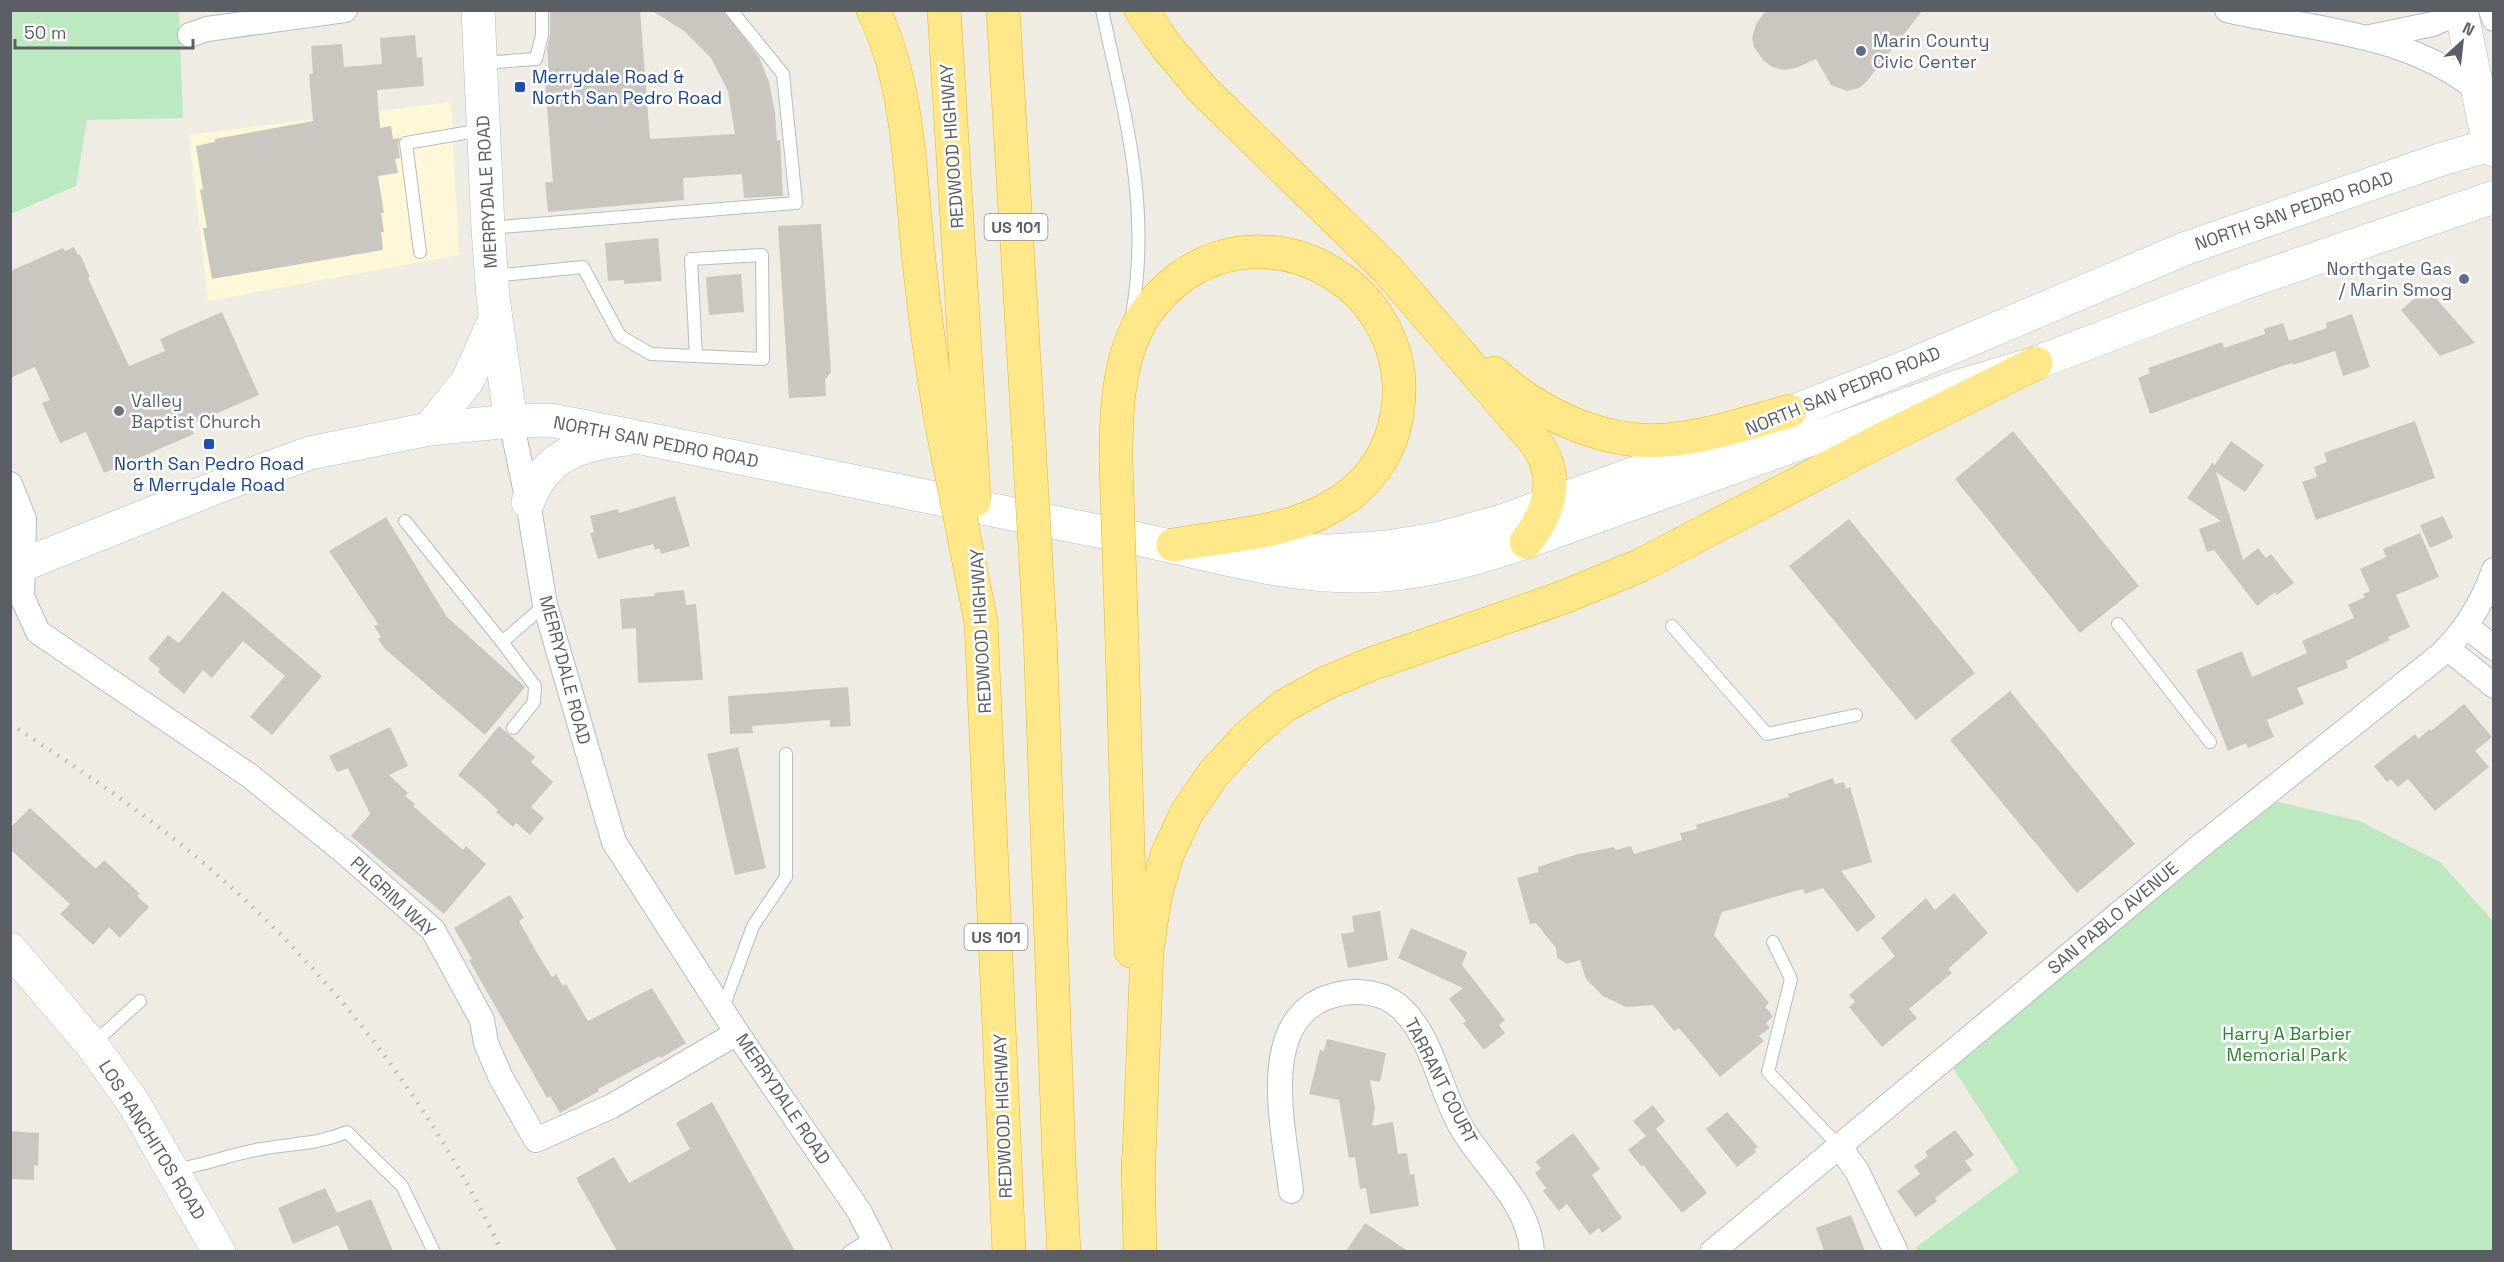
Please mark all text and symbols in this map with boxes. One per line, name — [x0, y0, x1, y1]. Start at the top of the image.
scale bar — [15, 12, 194, 50]
north arrow — [2432, 12, 2492, 72]
text: N — [2459, 17, 2478, 41]
text: 50 m — [24, 21, 66, 44]
place label: Marin County Civic Center — [1873, 29, 1990, 73]
marker: Marin County Civic Center — [1854, 44, 1868, 58]
street label: REDWOOD HIGHWAY — [934, 63, 969, 229]
place label: Merrydale Road & North San Pedro Road — [532, 65, 722, 109]
marker: Merrydale Road & North San Pedro Road — [513, 80, 527, 94]
street label: MERRYDALE ROAD — [471, 115, 502, 269]
street label: NORTH SAN PEDRO ROAD — [2192, 166, 2396, 255]
road number: US 101 — [984, 214, 1048, 240]
place label: Northgate Gas / Marin Smog — [2327, 257, 2452, 301]
marker: Northgate Gas / Marin Smog — [2457, 272, 2471, 286]
street label: NORTH SAN PEDRO ROAD — [1742, 341, 1944, 440]
place label: Valley Baptist Church — [131, 389, 261, 433]
marker: Valley Baptist Church — [112, 404, 126, 418]
street label: NORTH SAN PEDRO ROAD — [552, 410, 761, 473]
marker: North San Pedro Road & Merrydale Road — [202, 437, 216, 451]
place label: North San Pedro Road & Merrydale Road — [114, 452, 304, 496]
street label: REDWOOD HIGHWAY — [965, 548, 996, 714]
street label: MERRYDALE ROAD — [535, 593, 596, 747]
street label: PILGRIM WAY — [346, 851, 441, 942]
street label: SAN PABLO AVENUE — [2043, 856, 2183, 979]
road number: US 101 — [964, 924, 1028, 950]
street label: TARRANT COURT — [1400, 1014, 1483, 1148]
park label: Harry A Barbier Memorial Park — [2222, 1022, 2352, 1066]
street label: MERRYDALE ROAD — [731, 1029, 836, 1169]
street label: REDWOOD HIGHWAY — [988, 1033, 1017, 1199]
street label: LOS RANCHITOS ROAD — [94, 1056, 211, 1224]

